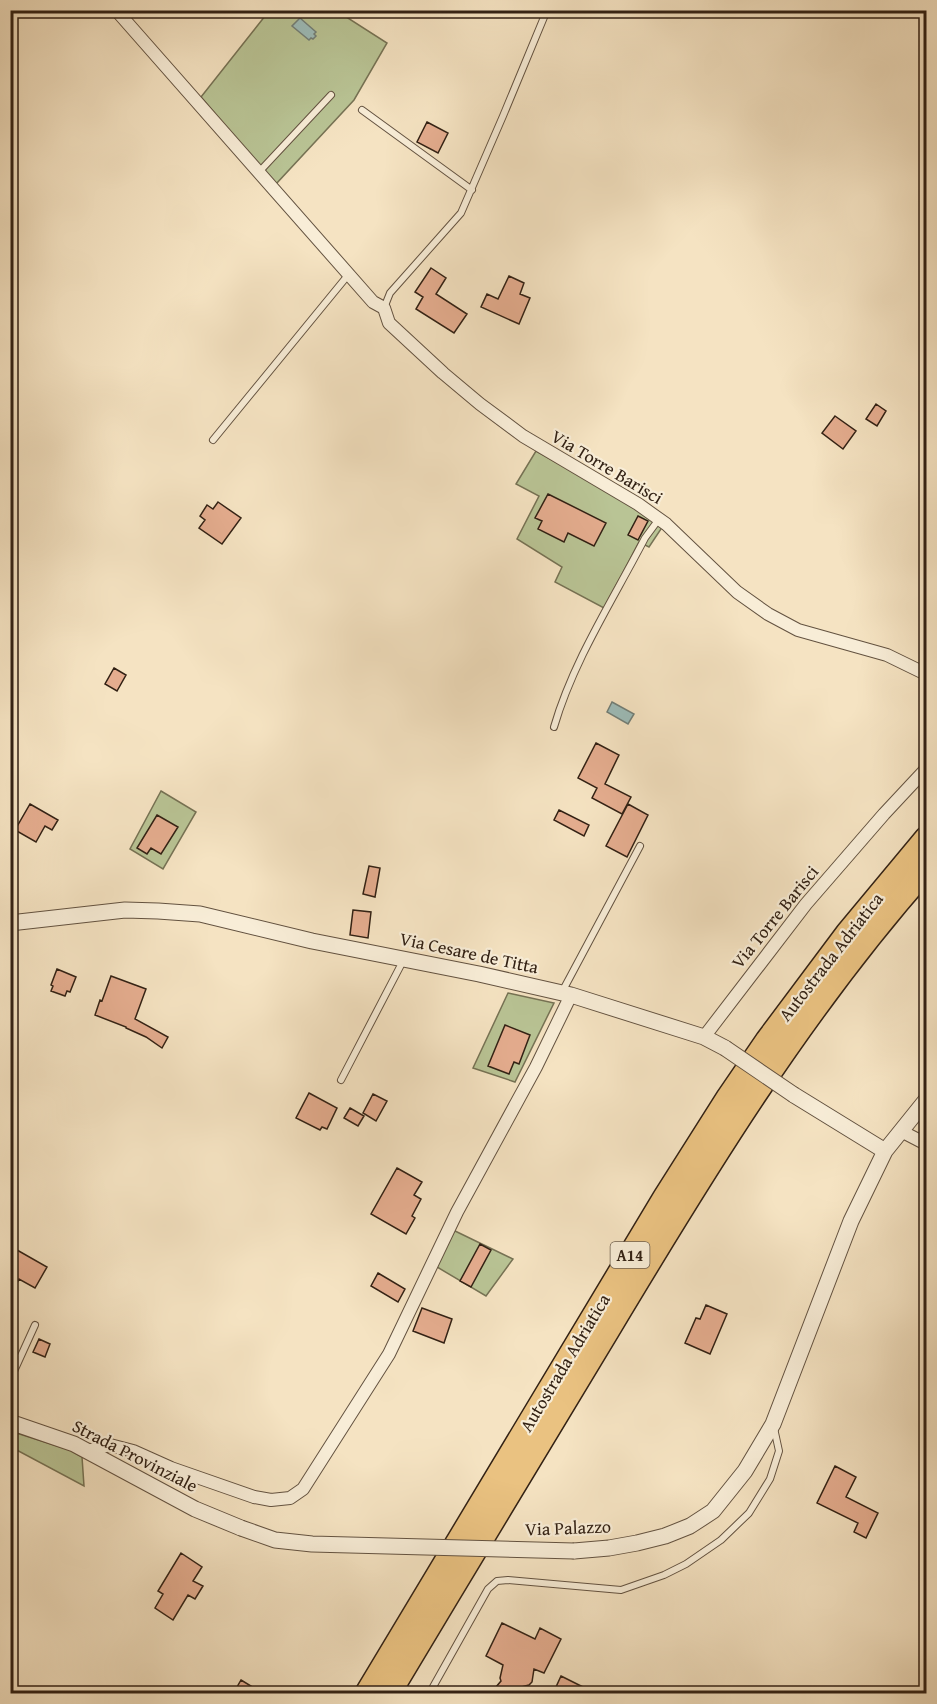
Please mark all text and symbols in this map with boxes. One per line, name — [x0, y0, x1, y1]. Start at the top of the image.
street label: Via Torre Barisci — [546, 422, 668, 511]
street label: Via Torre Barisci — [724, 859, 825, 974]
street label: Autostrada Adriatica — [772, 886, 890, 1027]
street label: Via Cesare de Titta — [397, 925, 541, 980]
road number: A14 — [610, 1242, 650, 1268]
street label: Autostrada Adriatica — [513, 1288, 617, 1437]
street label: Strada Provinziale — [68, 1412, 203, 1499]
street label: Via Palazzo — [525, 1513, 611, 1542]

